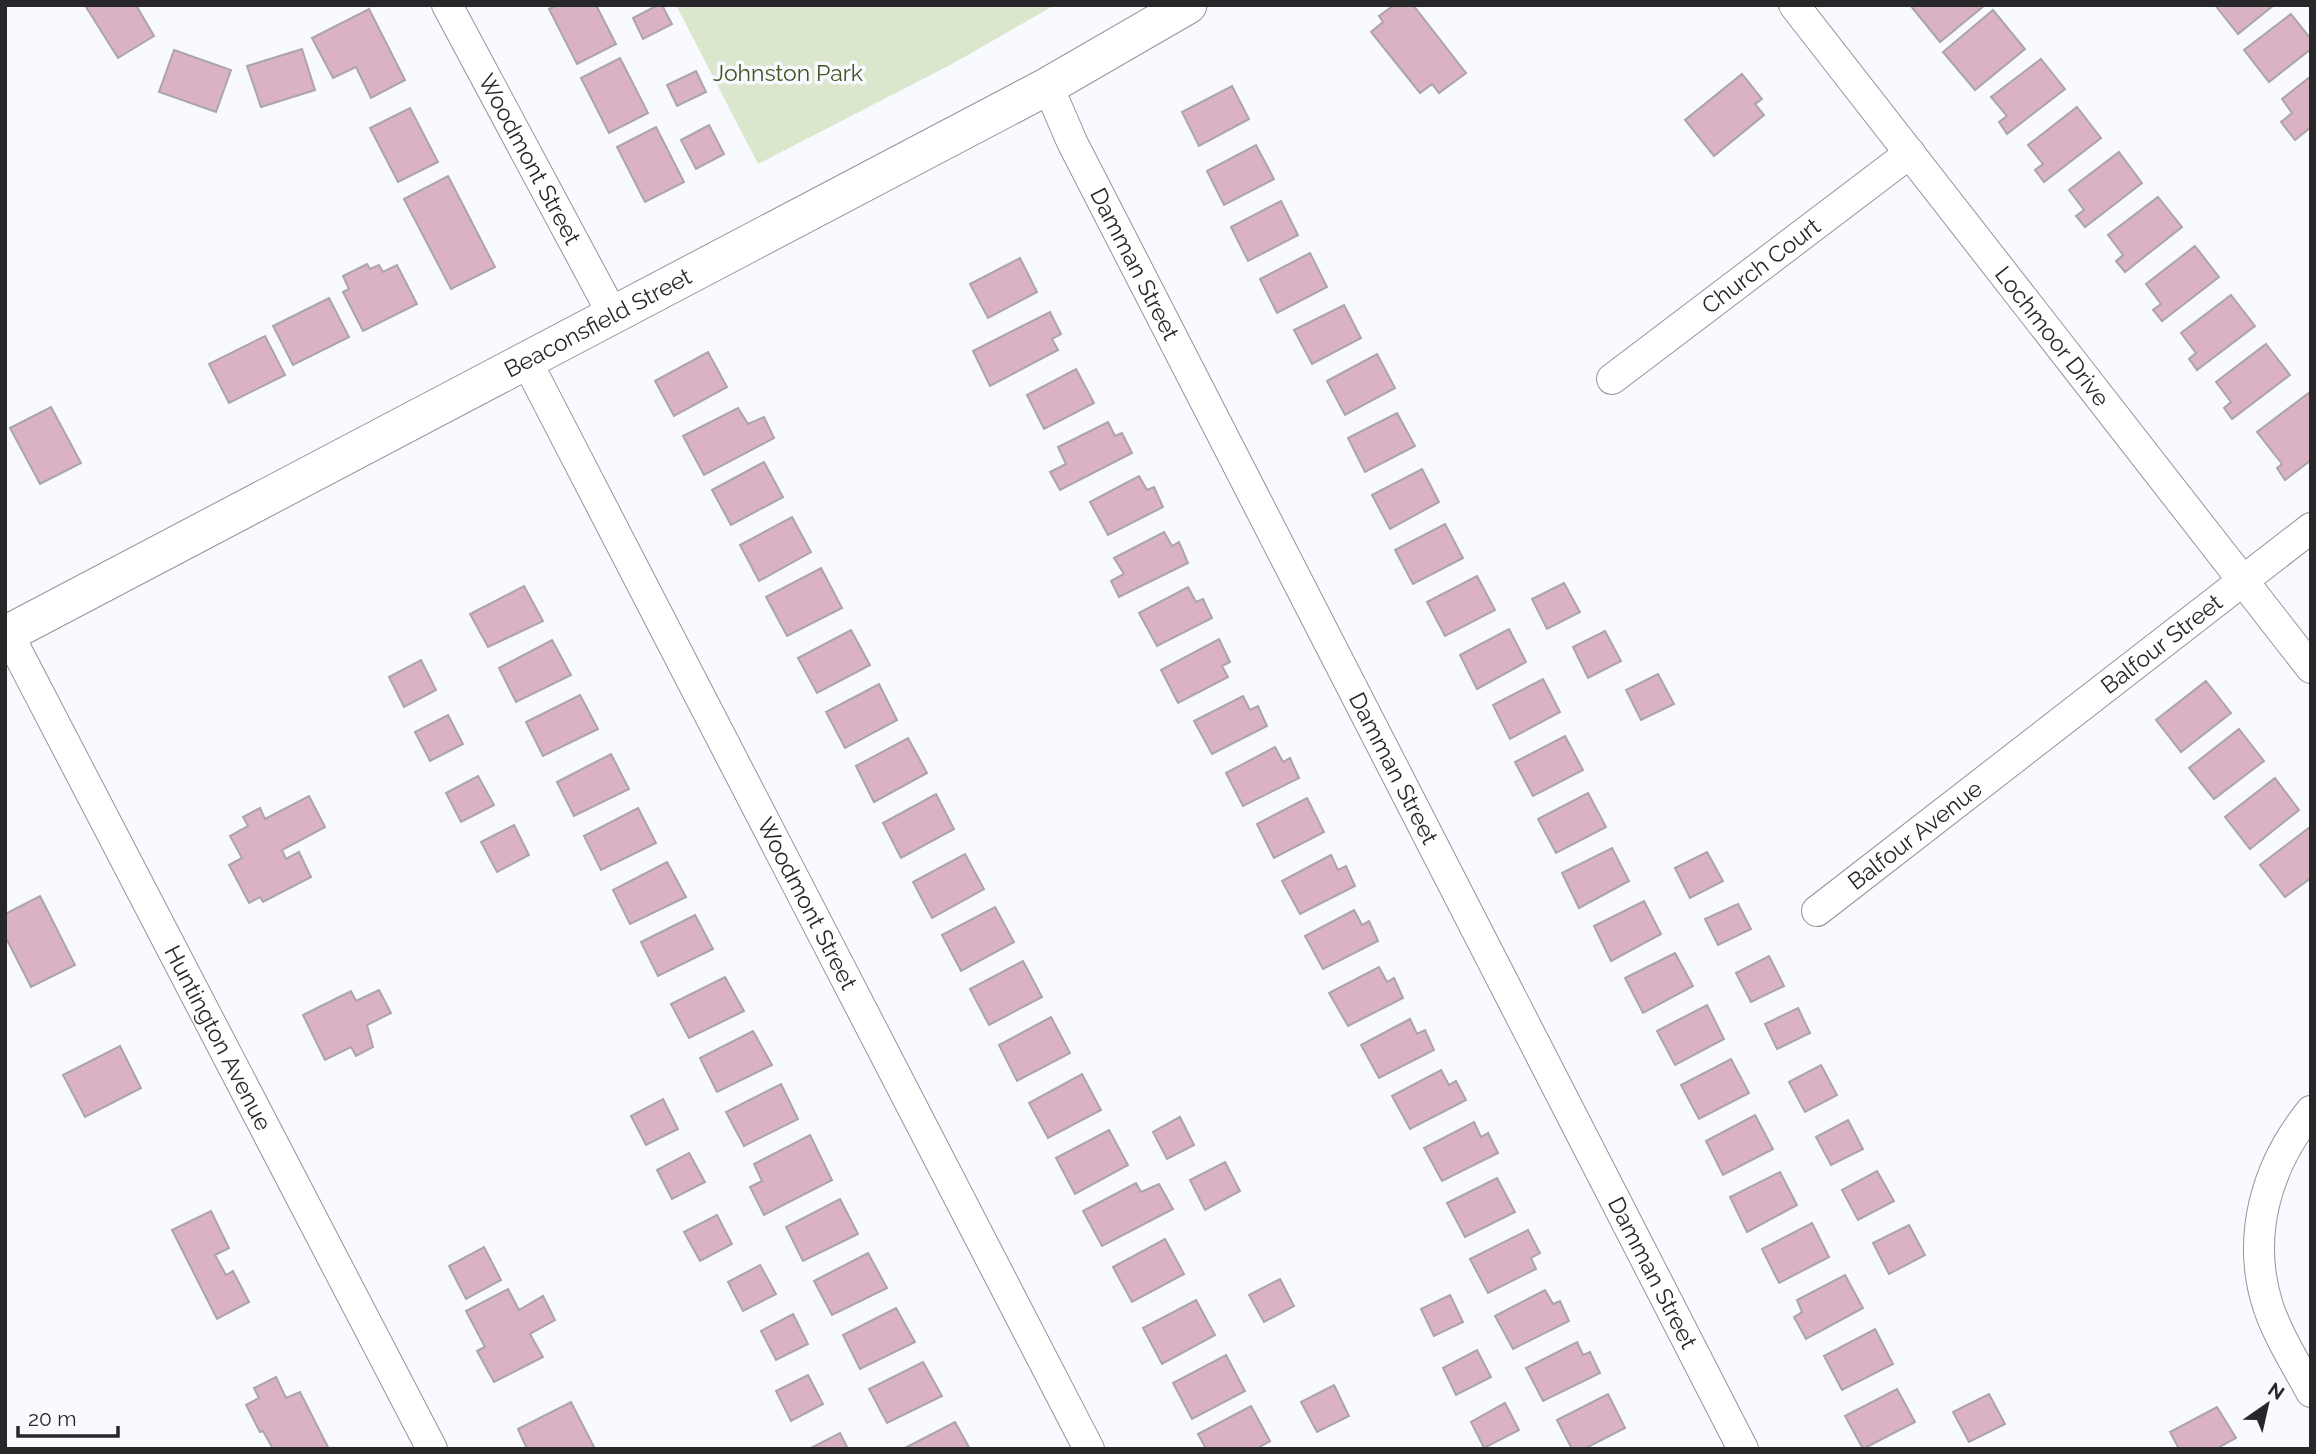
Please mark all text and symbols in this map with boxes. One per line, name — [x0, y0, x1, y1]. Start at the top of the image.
park label: Johnston Park — [713, 59, 863, 86]
street label: Woodmont Street — [473, 69, 587, 249]
street label: Damman Street — [1085, 183, 1185, 344]
street label: Church Court — [1696, 212, 1825, 319]
street label: Lochmoor Drive — [1990, 261, 2116, 411]
street label: Beaconsfield Street — [500, 262, 696, 383]
street label: Balfour Street — [2095, 588, 2227, 699]
street label: Damman Street — [1344, 688, 1444, 849]
street label: Balfour Avenue — [1842, 774, 1987, 895]
street label: Woodmont Street — [752, 813, 863, 994]
street label: Huntington Avenue — [159, 941, 278, 1135]
street label: Damman Street — [1603, 1192, 1703, 1353]
north arrow — [2232, 1370, 2302, 1440]
text: N — [2264, 1378, 2289, 1404]
scale bar — [18, 1394, 117, 1438]
text: 20 m — [28, 1406, 76, 1431]

